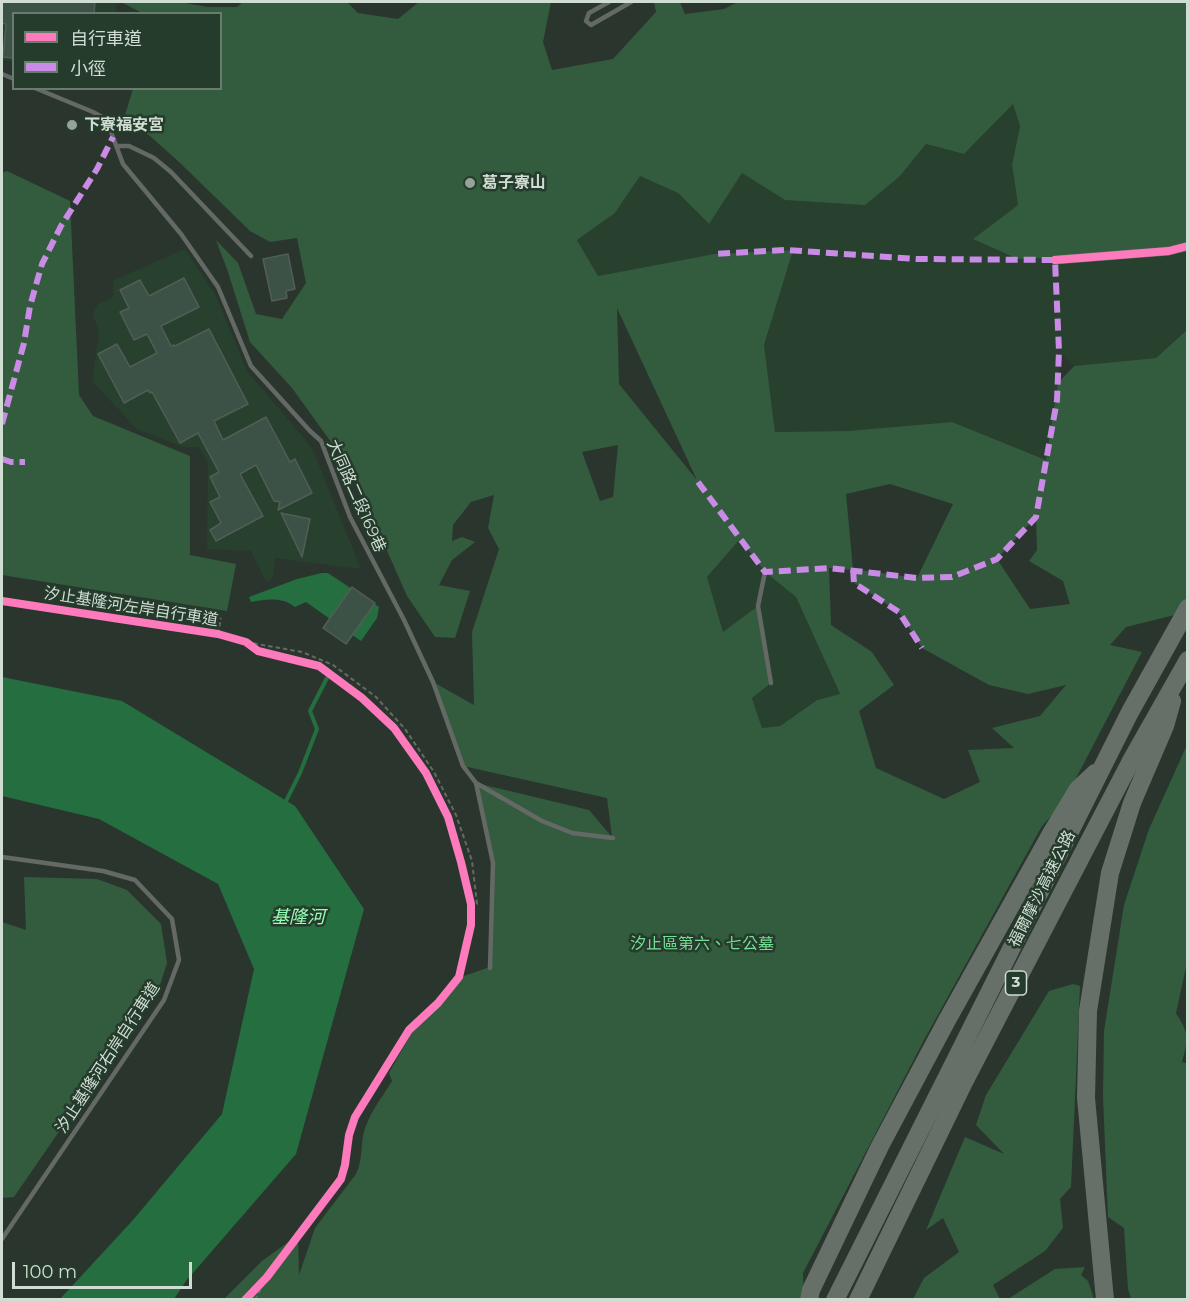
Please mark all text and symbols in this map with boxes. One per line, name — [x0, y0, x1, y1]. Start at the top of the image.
legend — [12, 12, 222, 90]
text: 自行車道 — [70, 28, 142, 50]
text: 小徑 — [70, 58, 106, 80]
place label: 下寮福安宮 — [84, 115, 164, 135]
marker: 下寮福安宮 — [65, 118, 79, 132]
place label: 葛子寮山 — [482, 173, 546, 193]
marker: 葛子寮山 — [463, 176, 477, 190]
street label: 大同路二段169巷 — [323, 437, 389, 555]
street label: 汐止基隆河左岸自行車道 — [43, 584, 219, 630]
street label: 福爾摩沙高速公路 — [1004, 828, 1080, 950]
water label: 基隆河 — [271, 907, 325, 929]
park label: 汐止區第六、七公墓 — [630, 934, 774, 954]
road number: 3 — [1006, 971, 1026, 995]
street label: 汐止基隆河右岸自行車道 — [52, 979, 164, 1137]
scale bar — [15, 1250, 195, 1288]
text: 100 m — [23, 1261, 77, 1283]

